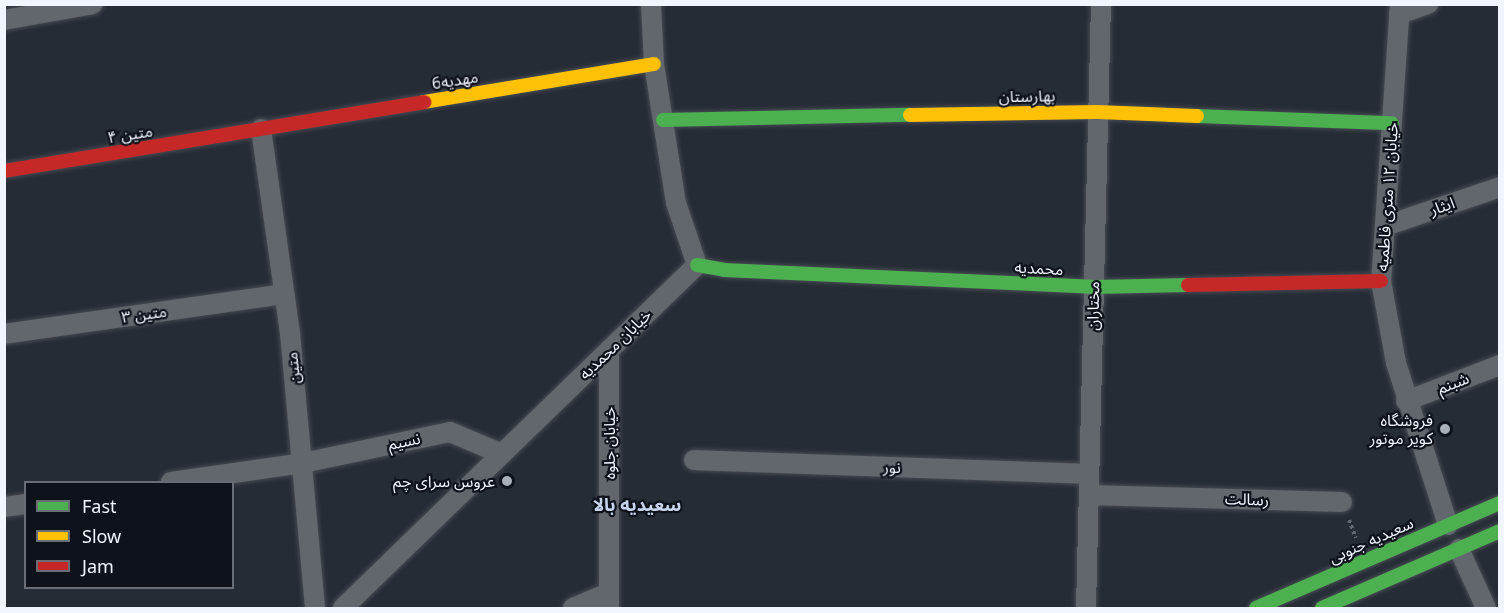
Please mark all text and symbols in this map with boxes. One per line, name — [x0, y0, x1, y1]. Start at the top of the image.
street label: مهدیه6 — [430, 67, 480, 93]
street label: بهارستان — [999, 86, 1055, 106]
street label: متین ۴ — [106, 121, 154, 147]
street label: خیابان ۱۲ متری فاطمیه — [1372, 122, 1402, 272]
street label: ایثار — [1427, 193, 1457, 219]
street label: محمدیه — [1014, 257, 1064, 279]
street label: مختاران — [1083, 281, 1103, 331]
street label: متین ۳ — [120, 301, 168, 327]
street label: خیابان محمدیه — [575, 305, 655, 383]
street label: متین — [282, 351, 304, 385]
street label: شبنم — [1434, 368, 1472, 398]
street label: خیابان جلوه — [599, 407, 619, 479]
place label: فروشگاه کویر موتور — [1369, 410, 1433, 448]
marker: فروشگاه کویر موتور — [1438, 422, 1452, 436]
street label: نسیم — [386, 428, 422, 454]
street label: نور — [883, 457, 901, 477]
place label: عروس سرای چم — [393, 471, 495, 491]
marker: عروس سرای چم — [500, 474, 514, 488]
legend — [24, 481, 234, 589]
street label: رسالت — [1225, 489, 1269, 509]
district label: سعيدیه بالا — [593, 493, 681, 515]
text: Fast — [82, 494, 117, 518]
street label: سعیدیه جنوبی — [1326, 513, 1416, 567]
text: Slow — [82, 524, 121, 548]
text: Jam — [82, 554, 114, 578]

